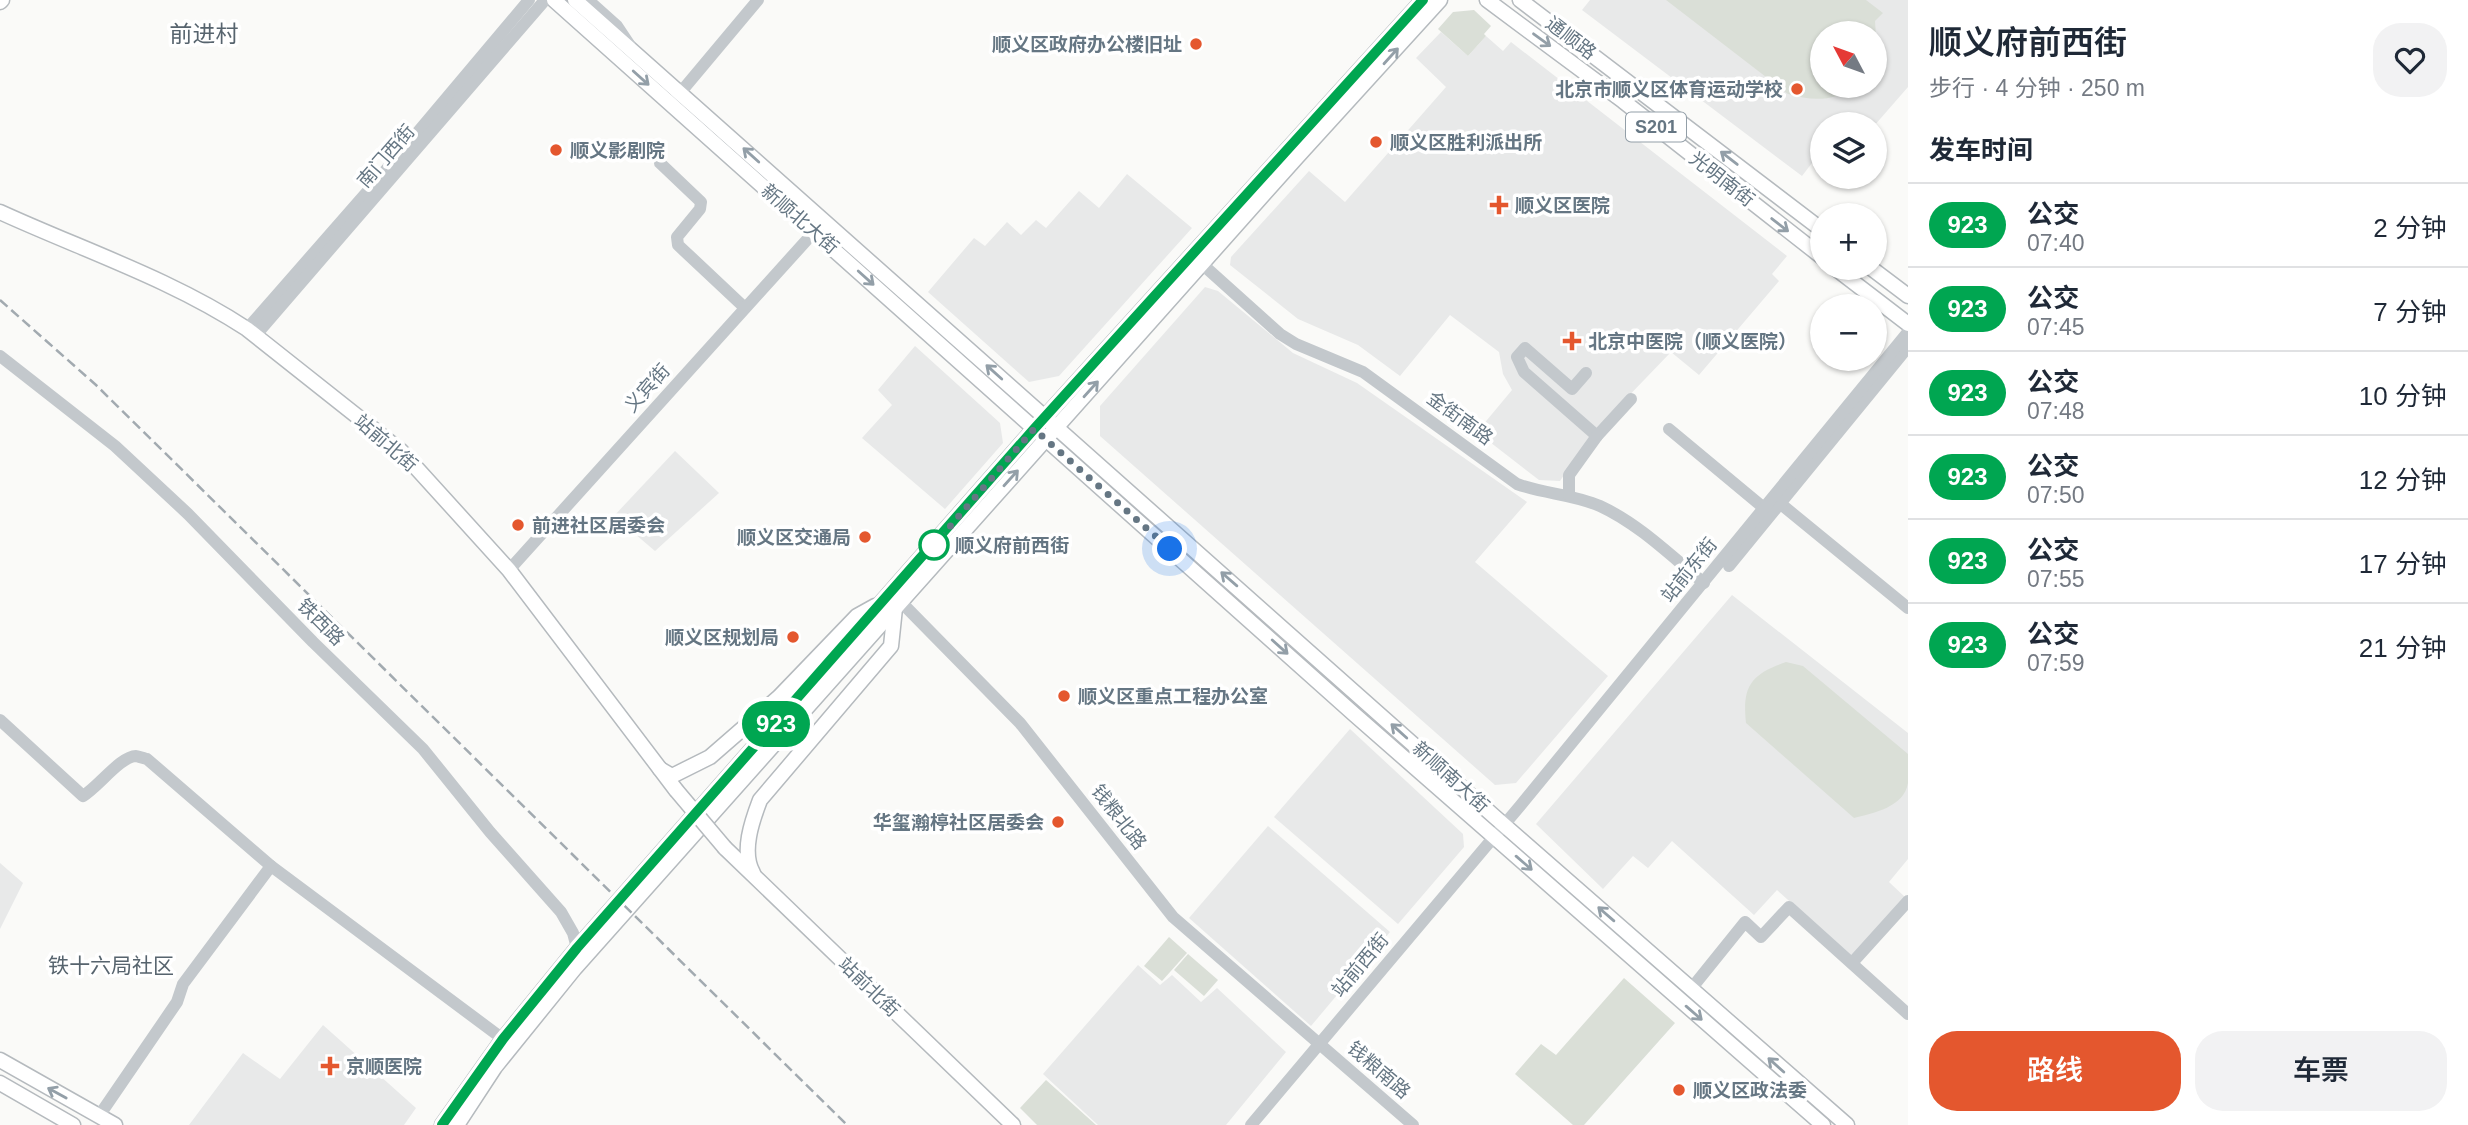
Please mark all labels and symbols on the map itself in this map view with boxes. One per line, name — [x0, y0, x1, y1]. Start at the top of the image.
street label: 通顺路 — [1542, 12, 1600, 64]
district label: 前进村 — [170, 21, 239, 47]
north arrow — [1810, 21, 1886, 98]
one-way arrow — [1532, 33, 1551, 47]
place label: 顺义区政府办公楼旧址 — [992, 34, 1182, 55]
marker: 顺义区政府办公楼旧址 — [1188, 36, 1204, 52]
one-way arrow — [1383, 47, 1399, 65]
one-way arrow — [632, 70, 649, 87]
place label: 北京市顺义区体育运动学校 — [1555, 79, 1783, 100]
marker: 北京市顺义区体育运动学校 — [1789, 81, 1805, 97]
road number: S201 — [1626, 112, 1686, 142]
street label: 南门西街 — [353, 120, 419, 192]
place label: 顺义区胜利派出所 — [1390, 132, 1542, 153]
marker: 顺义区胜利派出所 — [1368, 134, 1384, 150]
place label: 顺义影剧院 — [570, 140, 665, 161]
marker: 顺义影剧院 — [548, 142, 564, 158]
one-way arrow — [743, 147, 761, 163]
street label: 光明南街 — [1686, 147, 1758, 211]
one-way arrow — [1720, 150, 1739, 165]
street label: 新顺北大街 — [757, 180, 843, 258]
marker: 顺义区医院 — [1489, 195, 1509, 215]
place label: 顺义区医院 — [1515, 195, 1610, 216]
one-way arrow — [1770, 217, 1789, 232]
one-way arrow — [857, 270, 875, 286]
marker: 北京中医院（顺义医院） — [1562, 331, 1582, 351]
place label: 北京中医院（顺义医院） — [1588, 331, 1797, 352]
street label: 义宾街 — [620, 360, 674, 416]
one-way arrow — [986, 364, 1004, 380]
one-way arrow — [1083, 380, 1099, 398]
street label: 金街南路 — [1423, 387, 1497, 449]
street label: 站前北街 — [350, 410, 422, 476]
one-way arrow — [1003, 469, 1019, 487]
place label: 前进社区居委会 — [532, 515, 665, 536]
marker: 前进社区居委会 — [510, 517, 526, 533]
place label: 顺义区交通局 — [737, 527, 851, 548]
marker: 顺义区交通局 — [857, 529, 873, 545]
marker: 顺义府前西街 — [919, 530, 949, 560]
your location — [1152, 531, 1187, 566]
street label: 站前东街 — [1657, 534, 1721, 606]
place label: 顺义府前西街 — [955, 535, 1069, 556]
one-way arrow — [1221, 571, 1238, 588]
street label: 铁西路 — [293, 594, 349, 650]
place label: 顺义区规划局 — [665, 627, 779, 648]
marker: 顺义区规划局 — [785, 629, 801, 645]
one-way arrow — [1271, 639, 1289, 655]
place label: 顺义区重点工程办公室 — [1078, 686, 1268, 707]
marker: 顺义区重点工程办公室 — [1056, 688, 1072, 704]
line badge: 923 — [736, 701, 816, 747]
one-way arrow — [1390, 723, 1408, 739]
street label: 新顺南大街 — [1409, 737, 1493, 817]
street label: 钱粮北路 — [1087, 781, 1151, 853]
place label: 华玺瀚楟社区居委会 — [873, 812, 1044, 833]
marker: 华玺瀚楟社区居委会 — [1050, 814, 1066, 830]
one-way arrow — [1515, 855, 1533, 871]
one-way arrow — [1597, 906, 1615, 922]
street label: 站前西街 — [1328, 929, 1392, 1001]
street label: 站前北街 — [834, 953, 904, 1021]
district label: 铁十六局社区 — [48, 954, 174, 977]
one-way arrow — [1685, 1005, 1703, 1021]
street label: 钱粮南路 — [1343, 1037, 1415, 1103]
marker: 京顺医院 — [320, 1056, 340, 1076]
place label: 京顺医院 — [346, 1056, 422, 1077]
one-way arrow — [1767, 1057, 1785, 1073]
place label: 顺义区政法委 — [1693, 1080, 1807, 1101]
marker: 顺义区政法委 — [1671, 1082, 1687, 1098]
one-way arrow — [48, 1086, 68, 1100]

